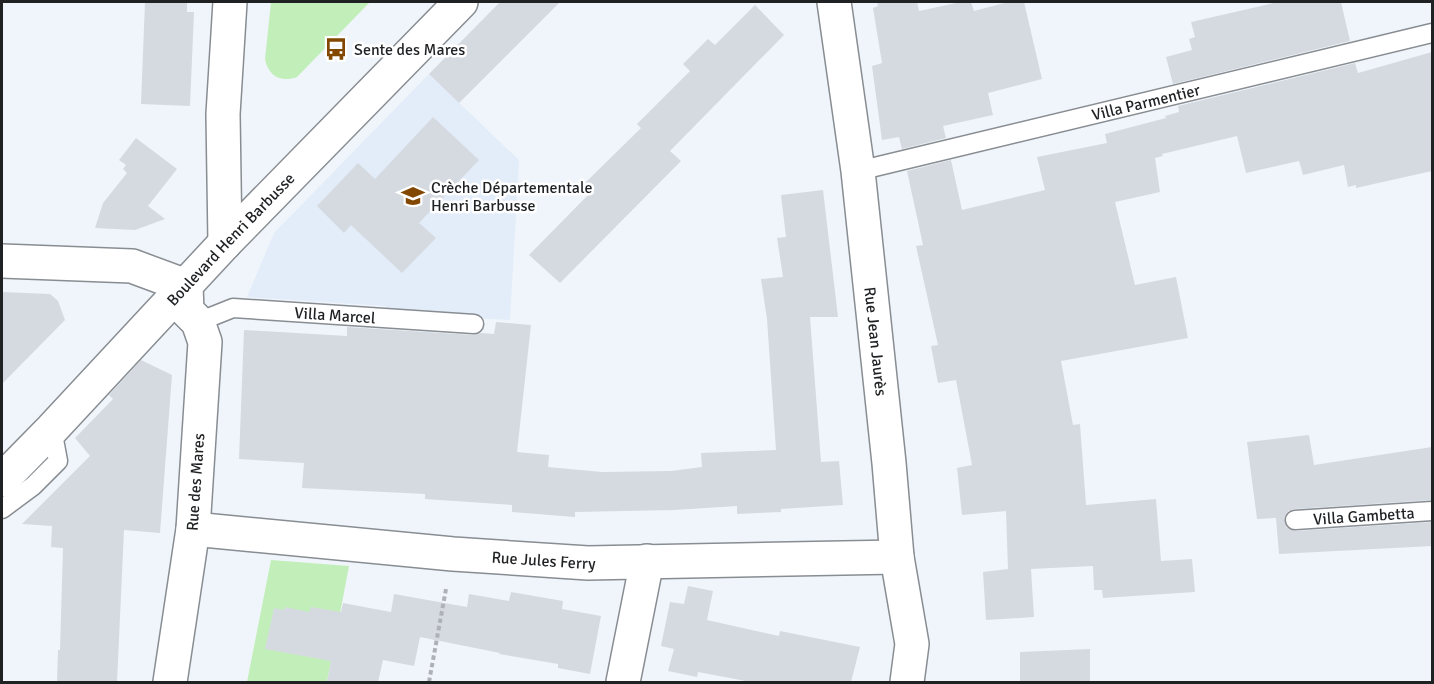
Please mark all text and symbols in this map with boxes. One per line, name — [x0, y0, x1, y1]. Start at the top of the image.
bus stop icon: Sente des Mares — [323, 36, 349, 62]
place label: Sente des Mares — [354, 40, 465, 60]
street label: Villa Parmentier — [1090, 80, 1202, 125]
street label: Boulevard Henri Barbusse — [163, 169, 299, 310]
place label: Crèche Départementale Henri Barbusse — [431, 178, 592, 216]
school or university icon: Crèche Départementale Henri Barbusse — [400, 183, 426, 209]
street label: Rue Jean Jaurès — [859, 286, 891, 397]
street label: Villa Marcel — [294, 303, 377, 328]
street label: Rue des Mares — [183, 432, 209, 532]
street label: Villa Gambetta — [1313, 503, 1415, 530]
street label: Rue Jules Ferry — [491, 548, 596, 574]

